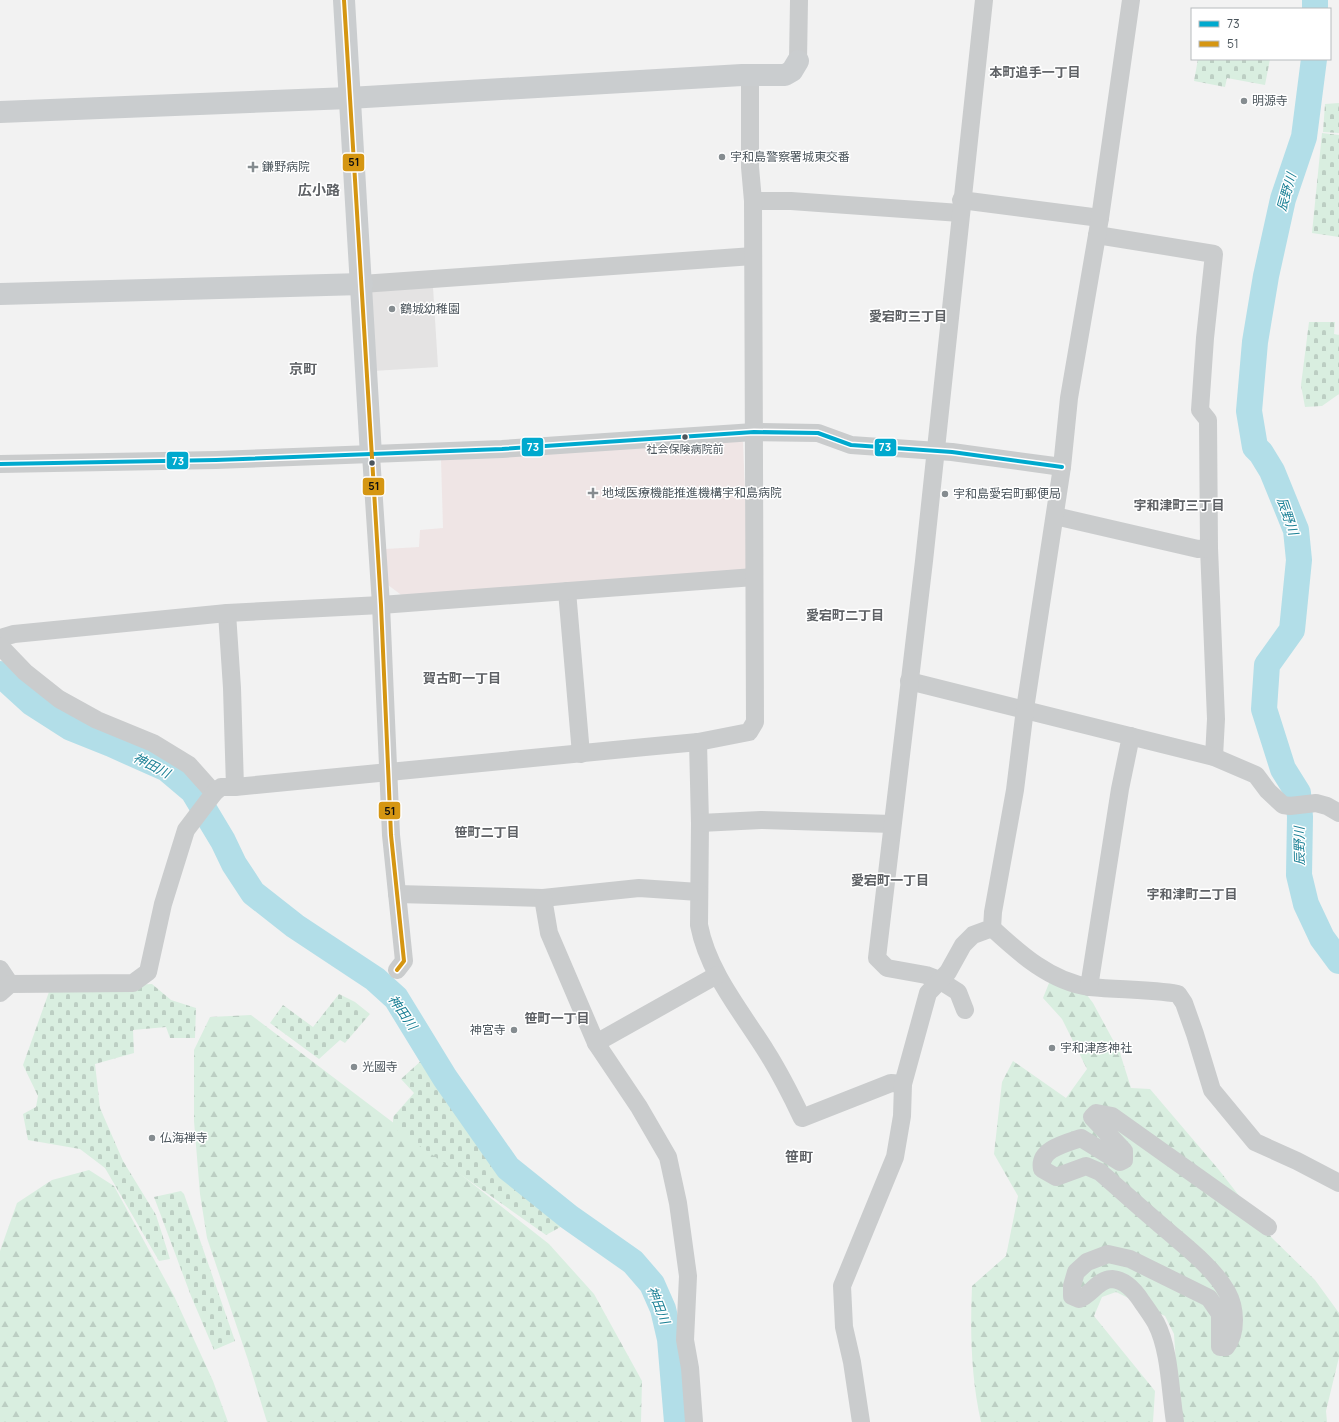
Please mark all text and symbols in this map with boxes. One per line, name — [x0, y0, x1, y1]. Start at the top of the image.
legend — [1191, 8, 1331, 60]
text: 73 — [1227, 15, 1240, 32]
text: 51 — [1227, 35, 1239, 52]
district label: 本町追手一丁目 — [989, 63, 1081, 81]
place label: 明源寺 — [1252, 92, 1288, 109]
marker: 明源寺 — [1239, 96, 1249, 106]
place label: 宇和島警察署城東交番 — [730, 148, 850, 165]
marker: 宇和島警察署城東交番 — [717, 152, 727, 162]
line badge: 51 — [342, 153, 365, 172]
text: 51 — [348, 154, 360, 169]
place label: 鎌野病院 — [262, 158, 310, 175]
marker: 鎌野病院 — [247, 161, 259, 173]
water label: 辰野川 — [1272, 169, 1301, 213]
district label: 広小路 — [298, 180, 340, 199]
place label: 鶴城幼稚園 — [400, 300, 460, 317]
marker: 鶴城幼稚園 — [387, 304, 397, 314]
district label: 愛宕町三丁目 — [869, 307, 947, 325]
district label: 京町 — [289, 359, 317, 378]
marker: 社会保険病院前 — [680, 432, 690, 442]
line badge: 73 — [521, 437, 544, 457]
line badge: 73 — [874, 438, 897, 457]
text: 73 — [527, 439, 539, 454]
text: 73 — [879, 439, 891, 454]
place label: 社会保険病院前 — [647, 441, 724, 456]
line badge: 73 — [166, 451, 189, 470]
text: 73 — [172, 453, 184, 468]
unlabelled marker — [367, 458, 377, 468]
line badge: 51 — [362, 477, 385, 496]
text: 51 — [368, 478, 380, 493]
place label: 地域医療機能推進機構宇和島病院 — [602, 484, 782, 501]
place label: 宇和島愛宕町郵便局 — [953, 485, 1061, 502]
marker: 地域医療機能推進機構宇和島病院 — [587, 487, 599, 499]
marker: 宇和島愛宕町郵便局 — [940, 489, 950, 499]
water label: 辰野川 — [1273, 495, 1304, 539]
district label: 宇和津町三丁目 — [1133, 496, 1225, 514]
district label: 愛宕町二丁目 — [806, 606, 884, 624]
district label: 賀古町一丁目 — [423, 669, 501, 687]
water label: 神田川 — [131, 748, 175, 783]
line badge: 51 — [378, 801, 401, 820]
text: 51 — [384, 803, 396, 818]
district label: 笹町二丁目 — [454, 823, 520, 841]
water label: 辰野川 — [1290, 824, 1308, 866]
district label: 愛宕町一丁目 — [851, 871, 929, 889]
district label: 宇和津町二丁目 — [1146, 885, 1238, 903]
water label: 神田川 — [384, 991, 423, 1035]
district label: 笹町一丁目 — [524, 1009, 590, 1027]
place label: 神宮寺 — [470, 1021, 506, 1038]
marker: 神宮寺 — [509, 1025, 519, 1035]
place label: 宇和津彦神社 — [1060, 1039, 1132, 1056]
marker: 宇和津彦神社 — [1047, 1043, 1057, 1053]
place label: 光國寺 — [362, 1058, 398, 1075]
marker: 光國寺 — [349, 1062, 359, 1072]
place label: 仏海禅寺 — [160, 1129, 208, 1146]
marker: 仏海禅寺 — [147, 1133, 157, 1143]
district label: 笹町 — [785, 1147, 813, 1166]
water label: 神田川 — [644, 1284, 675, 1328]

